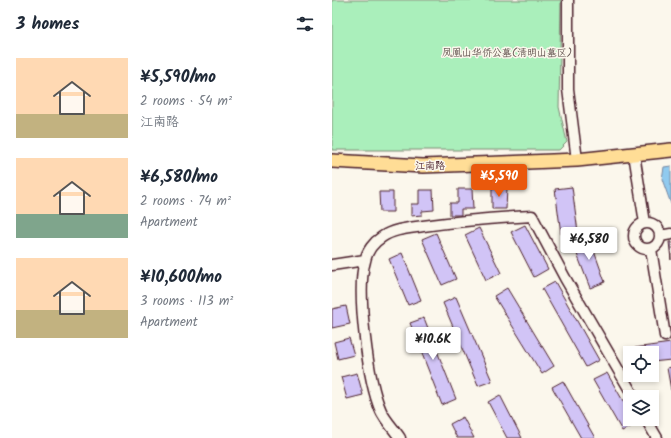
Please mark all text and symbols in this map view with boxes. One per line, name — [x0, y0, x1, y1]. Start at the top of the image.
text: 3 homes — [16, 11, 79, 38]
icon: filters — [294, 13, 316, 35]
park label: 凤凰山华侨公墓(清明山墓区) — [442, 45, 572, 61]
text: ¥5,590/mo — [140, 64, 216, 91]
icon: home — [48, 74, 96, 122]
text: 2 rooms · 54 m² — [140, 91, 232, 112]
text: 江南路 — [140, 112, 179, 133]
street label: 江南路 — [415, 158, 445, 174]
text: ¥6,580/mo — [140, 164, 218, 191]
pin: ¥5,590 — [466, 164, 532, 198]
text: ¥5,590 — [480, 166, 518, 187]
icon: home — [48, 174, 96, 222]
text: 2 rooms · 74 m² — [140, 191, 231, 212]
text: Apartment — [140, 212, 198, 233]
pin: ¥6,580 — [556, 227, 622, 261]
text: ¥6,580 — [569, 229, 609, 250]
text: ¥10,600/mo — [140, 264, 222, 291]
icon: home — [48, 274, 96, 322]
text: 3 rooms · 113 m² — [140, 291, 233, 312]
text: Apartment — [140, 312, 198, 333]
pin: ¥10.6K — [400, 327, 466, 361]
text: ¥10.6K — [415, 329, 451, 350]
map controls — [623, 346, 659, 426]
button: locate — [623, 346, 659, 382]
button: layers — [623, 390, 659, 426]

